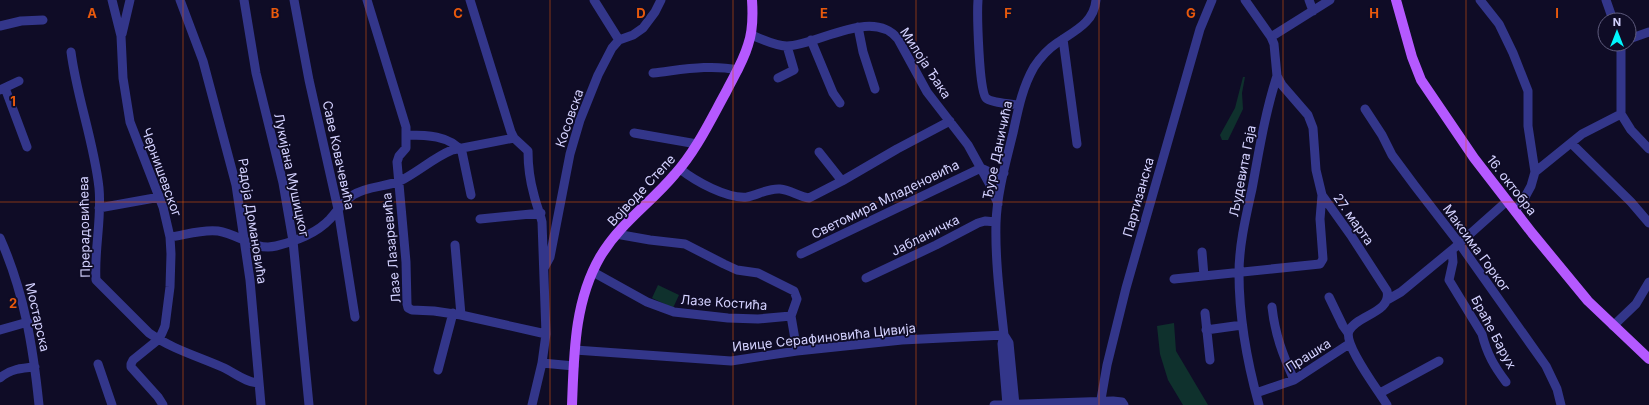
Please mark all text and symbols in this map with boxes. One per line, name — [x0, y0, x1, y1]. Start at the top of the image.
text: A — [87, 5, 97, 21]
text: B — [271, 5, 280, 21]
text: C — [453, 5, 463, 21]
text: D — [636, 5, 646, 21]
text: E — [820, 5, 828, 21]
text: F — [1004, 5, 1012, 21]
text: G — [1186, 5, 1196, 21]
text: H — [1369, 5, 1379, 21]
text: I — [1555, 5, 1559, 21]
north arrow — [1597, 12, 1637, 52]
text: N — [1613, 15, 1621, 29]
street label: Милоја Ђака — [897, 24, 955, 102]
street label: Косовска — [552, 87, 586, 149]
text: 1 — [10, 93, 16, 109]
street label: Саве Ковачевића — [320, 99, 358, 211]
street label: Ђуре Даничића — [979, 99, 1015, 201]
street label: Лукијана Мушицког — [271, 112, 313, 239]
street label: Људевита Гаја — [1225, 124, 1259, 218]
street label: Чернишевског — [139, 125, 186, 219]
street label: Војводе Степе — [604, 151, 678, 229]
street label: 16. октобра — [1484, 152, 1540, 218]
street label: Партизанска — [1119, 155, 1157, 239]
street label: Светомира Младеновића — [808, 156, 962, 242]
street label: Радоја Домановића — [235, 157, 271, 285]
street label: Прерадовићева — [75, 176, 93, 278]
street label: 27. марта — [1330, 190, 1378, 248]
street label: Лазе Лазаревића — [378, 192, 404, 304]
street label: Максима Горког — [1440, 201, 1514, 295]
street label: Јабланичка — [888, 211, 962, 259]
street label: Мостарска — [22, 281, 54, 353]
street label: Лазе Костића — [680, 291, 768, 313]
street label: Браће Барух — [1468, 293, 1520, 371]
text: 2 — [9, 295, 17, 311]
street label: Ивице Серафиновића Цивија — [731, 319, 917, 355]
street label: Прашка — [1283, 335, 1333, 375]

